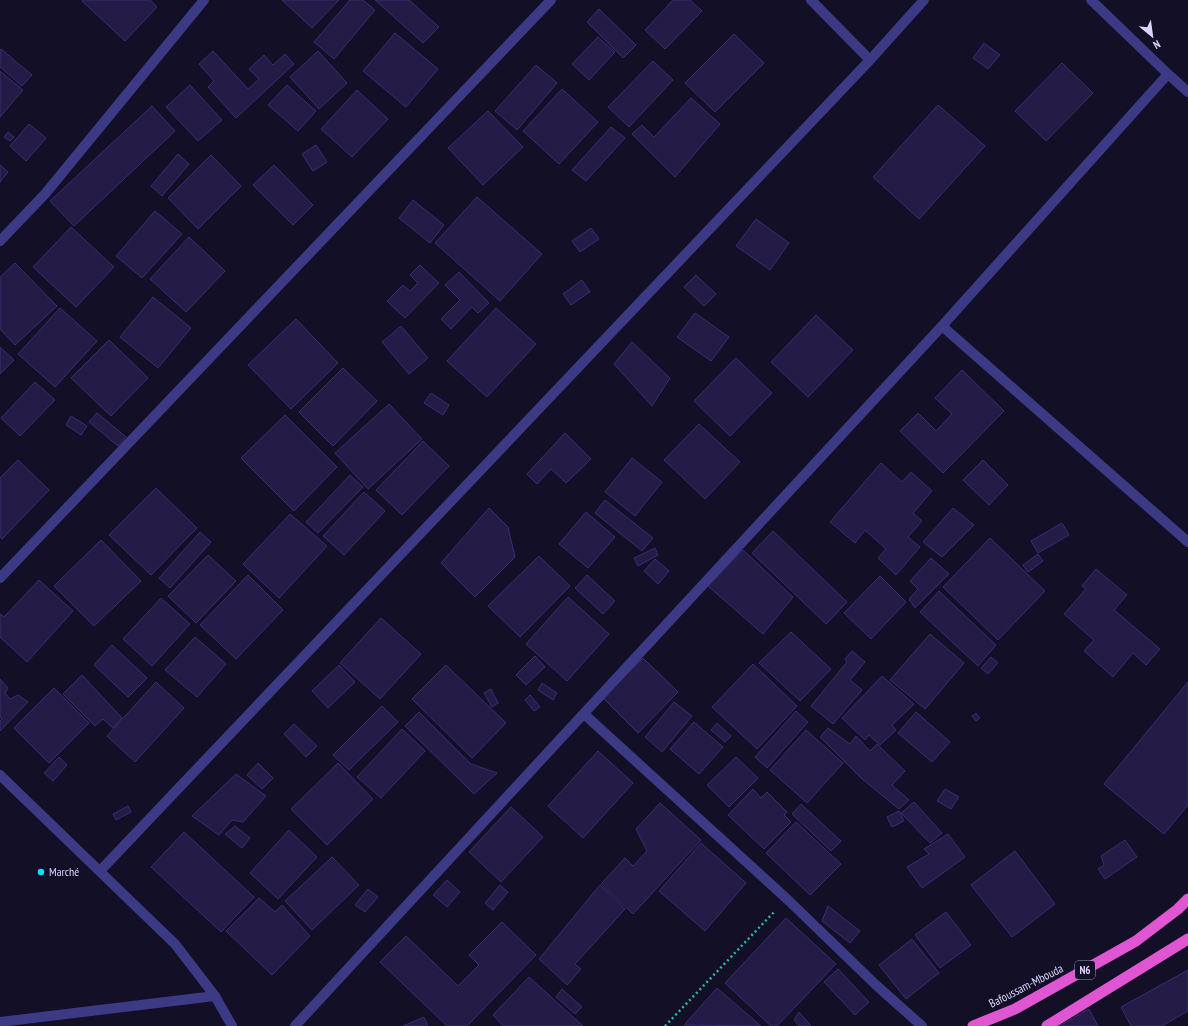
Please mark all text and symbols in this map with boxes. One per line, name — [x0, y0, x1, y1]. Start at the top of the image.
north arrow — [1132, 16, 1172, 56]
text: N — [1151, 37, 1163, 52]
place label: Marché — [49, 864, 79, 879]
marker: Marché — [36, 867, 46, 877]
street label: Bafoussam-Mbouda — [986, 960, 1066, 1011]
road number: N6 — [1075, 961, 1095, 979]

